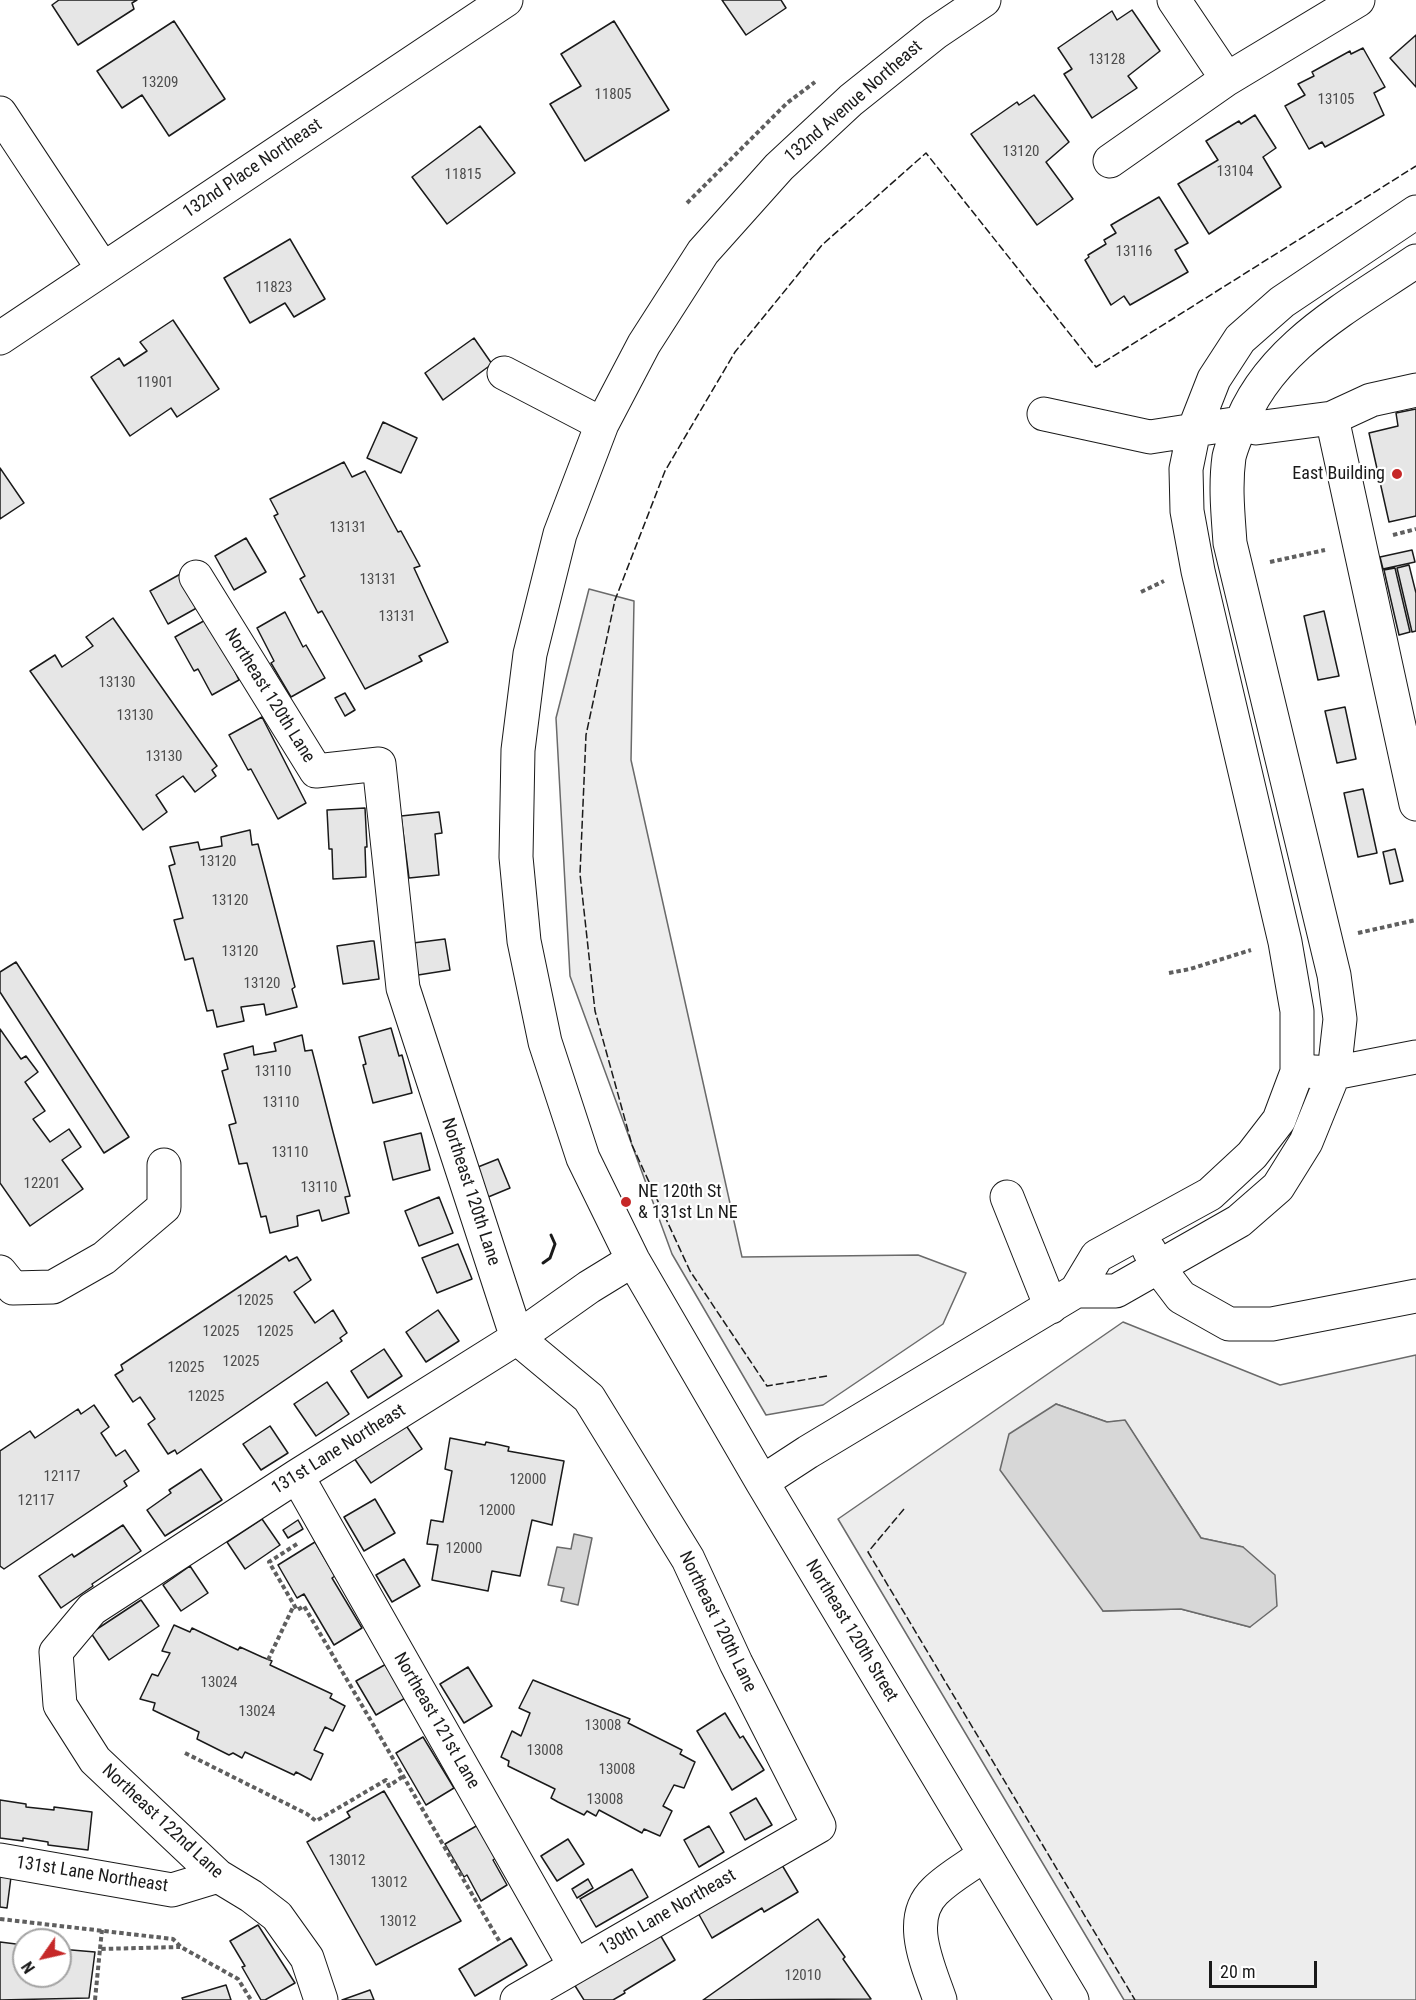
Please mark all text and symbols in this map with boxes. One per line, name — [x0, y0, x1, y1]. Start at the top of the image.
street label: 132nd Avenue Northeast — [781, 36, 927, 168]
house number: 13128 — [1088, 51, 1126, 69]
house number: 13209 — [141, 74, 179, 92]
house number: 11805 — [594, 86, 632, 104]
house number: 13105 — [1317, 91, 1355, 109]
street label: 132nd Place Northeast — [179, 115, 327, 223]
house number: 13120 — [1002, 143, 1040, 161]
house number: 13104 — [1216, 163, 1254, 181]
house number: 11815 — [444, 166, 482, 184]
house number: 13116 — [1115, 243, 1153, 261]
house number: 11823 — [255, 279, 293, 297]
house number: 11901 — [136, 374, 174, 392]
place label: East Building — [1292, 463, 1385, 485]
marker: East Building — [1390, 467, 1404, 481]
house number: 13131 — [329, 519, 367, 537]
house number: 13131 — [359, 571, 397, 589]
house number: 13131 — [378, 608, 416, 626]
street label: Northeast 120th Lane — [219, 625, 319, 767]
house number: 13130 — [98, 674, 136, 692]
house number: 13130 — [116, 707, 154, 725]
house number: 13130 — [145, 748, 183, 766]
house number: 13120 — [199, 853, 237, 871]
house number: 13120 — [211, 892, 249, 910]
house number: 13120 — [221, 943, 259, 961]
house number: 13120 — [243, 975, 281, 993]
house number: 13110 — [254, 1063, 292, 1081]
house number: 13110 — [262, 1094, 300, 1112]
street label: Northeast 120th Lane — [436, 1115, 504, 1269]
house number: 13110 — [271, 1144, 309, 1162]
house number: 12201 — [23, 1175, 61, 1193]
house number: 13110 — [300, 1179, 338, 1197]
place label: NE 120th St & 131st Ln NE — [638, 1181, 738, 1224]
marker: NE 120th St & 131st Ln NE — [619, 1195, 633, 1209]
house number: 12025 — [236, 1292, 274, 1310]
house number: 12025 — [202, 1323, 240, 1341]
house number: 12025 — [256, 1323, 294, 1341]
house number: 12025 — [222, 1353, 260, 1371]
house number: 12025 — [167, 1359, 205, 1377]
house number: 12025 — [187, 1388, 225, 1406]
street label: 131st Lane Northeast — [268, 1400, 410, 1500]
house number: 12117 — [43, 1468, 81, 1486]
house number: 12000 — [509, 1471, 547, 1489]
house number: 12117 — [17, 1492, 55, 1510]
house number: 12000 — [478, 1502, 516, 1520]
house number: 12000 — [445, 1540, 483, 1558]
street label: Northeast 120th Lane — [674, 1548, 760, 1696]
street label: Northeast 120th Street — [800, 1556, 902, 1706]
street label: Northeast 121st Lane — [388, 1649, 484, 1793]
house number: 13024 — [200, 1674, 238, 1692]
house number: 13024 — [238, 1703, 276, 1721]
house number: 13008 — [584, 1717, 622, 1735]
house number: 13008 — [526, 1742, 564, 1760]
street label: Northeast 122nd Lane — [97, 1760, 227, 1884]
house number: 13008 — [598, 1761, 636, 1779]
house number: 13008 — [586, 1791, 624, 1809]
street label: 131st Lane Northeast — [14, 1852, 170, 1898]
house number: 13012 — [328, 1852, 366, 1870]
street label: 130th Lane Northeast — [596, 1865, 740, 1961]
house number: 13012 — [370, 1874, 408, 1892]
house number: 13012 — [379, 1913, 417, 1931]
north arrow — [12, 1928, 72, 1988]
scale bar — [1212, 1949, 1320, 1987]
text: N — [18, 1958, 39, 1977]
text: 20 m — [1220, 1961, 1255, 1982]
house number: 12010 — [784, 1967, 822, 1985]

